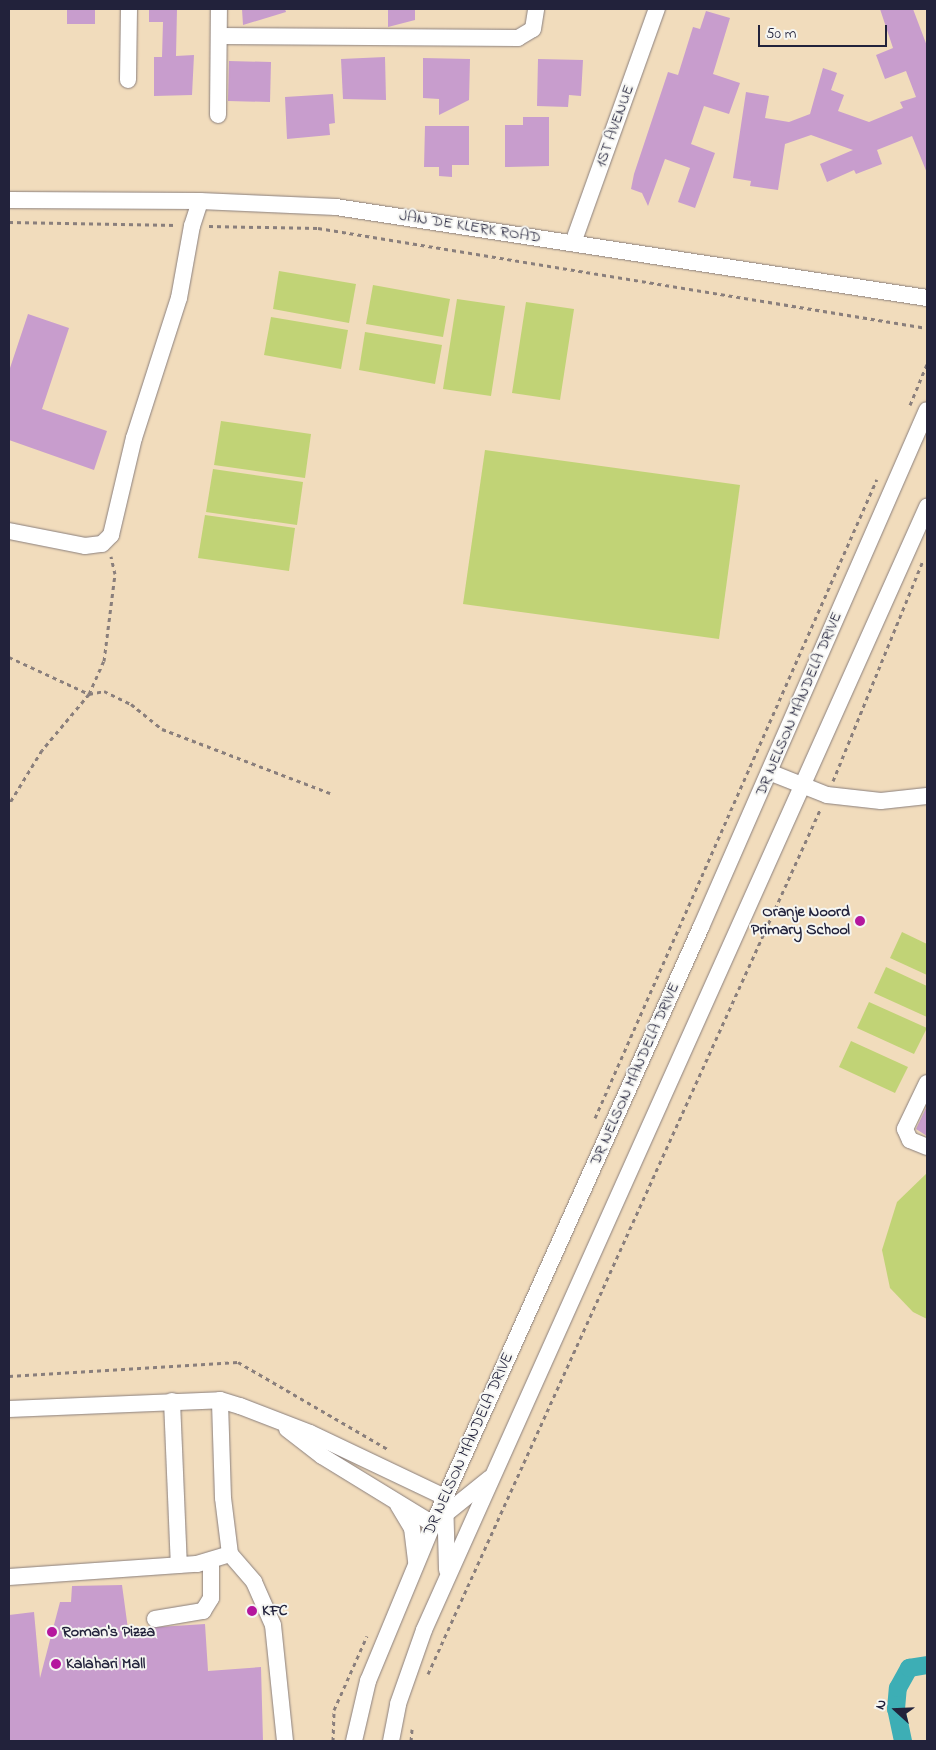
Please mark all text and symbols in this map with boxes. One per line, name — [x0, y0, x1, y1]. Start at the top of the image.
scale bar — [761, 15, 890, 47]
text: 50 m — [766, 23, 796, 45]
street label: 1ST AVENUE — [591, 82, 639, 170]
street label: JAN DE KLERK ROAD — [398, 206, 542, 248]
street label: DR NELSON MANDELA DRIVE — [752, 609, 846, 799]
place label: Oranje Noord Primary School — [751, 902, 850, 940]
marker: Oranje Noord Primary School — [854, 915, 866, 927]
street label: DR NELSON MANDELA DRIVE — [586, 980, 684, 1168]
street label: DR NELSON MANDELA DRIVE — [420, 1350, 518, 1538]
place label: KFC — [262, 1601, 288, 1621]
marker: KFC — [246, 1605, 258, 1617]
place label: Roman's Pizza — [62, 1622, 155, 1642]
marker: Roman's Pizza — [46, 1626, 58, 1638]
place label: Kalahari Mall — [66, 1654, 146, 1674]
marker: Kalahari Mall — [50, 1658, 62, 1670]
north arrow — [871, 1685, 921, 1735]
text: N — [870, 1697, 893, 1713]

